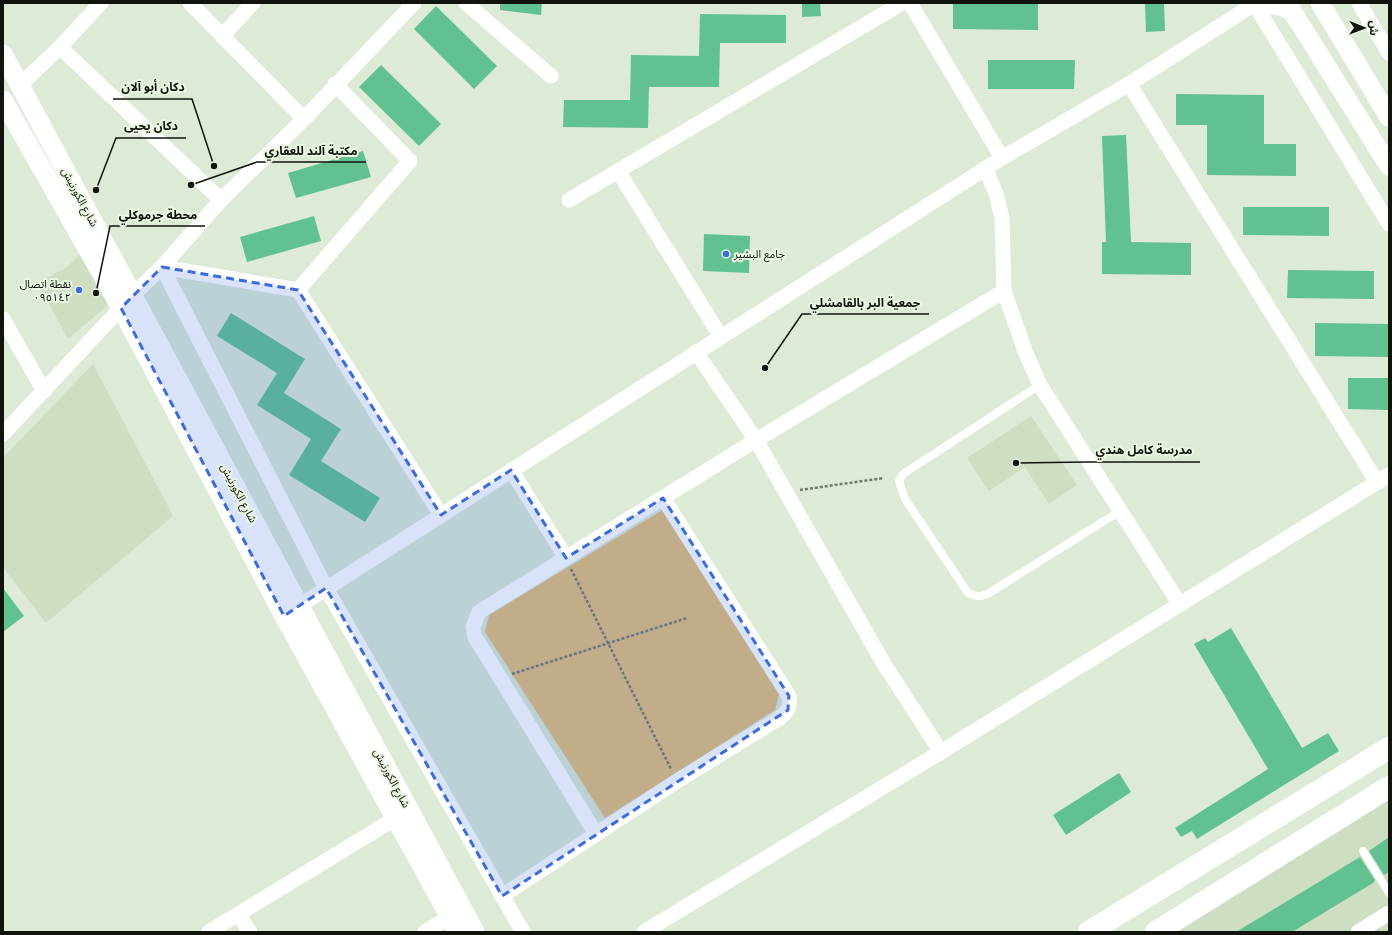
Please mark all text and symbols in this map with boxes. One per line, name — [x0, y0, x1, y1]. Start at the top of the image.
north arrow — [1344, 8, 1384, 48]
text: ش — [1366, 20, 1380, 36]
callout: دكان أبو آلان — [113, 75, 192, 99]
text: دكان أبو آلان — [121, 79, 185, 96]
callout: دكان يحيى — [116, 114, 186, 138]
text: دكان يحيى — [124, 119, 178, 135]
callout: مكتبة آلند للعقاري — [257, 138, 366, 162]
text: مكتبة آلند للعقاري — [265, 144, 357, 161]
street label: شارع الكورنيش — [58, 165, 101, 230]
callout: محطة جرموكلي — [110, 202, 205, 226]
text: محطة جرموكلي — [119, 208, 197, 225]
place label: جامع البشير — [733, 248, 785, 262]
marker: جامع البشير — [721, 249, 731, 259]
place label: نقطة اتصال ٠٩٥١٤٢ — [20, 278, 71, 305]
marker: نقطة اتصال ٠٩٥١٤٢ — [74, 285, 84, 295]
callout: جمعية البر بالقامشلي — [802, 290, 929, 314]
text: جمعية البر بالقامشلي — [810, 296, 921, 313]
callout: مدرسة كامل هندي — [1087, 438, 1200, 462]
text: مدرسة كامل هندي — [1095, 443, 1193, 460]
street label: شارع الكورنيش — [217, 461, 260, 526]
street label: شارع الكورنيش — [370, 746, 413, 811]

